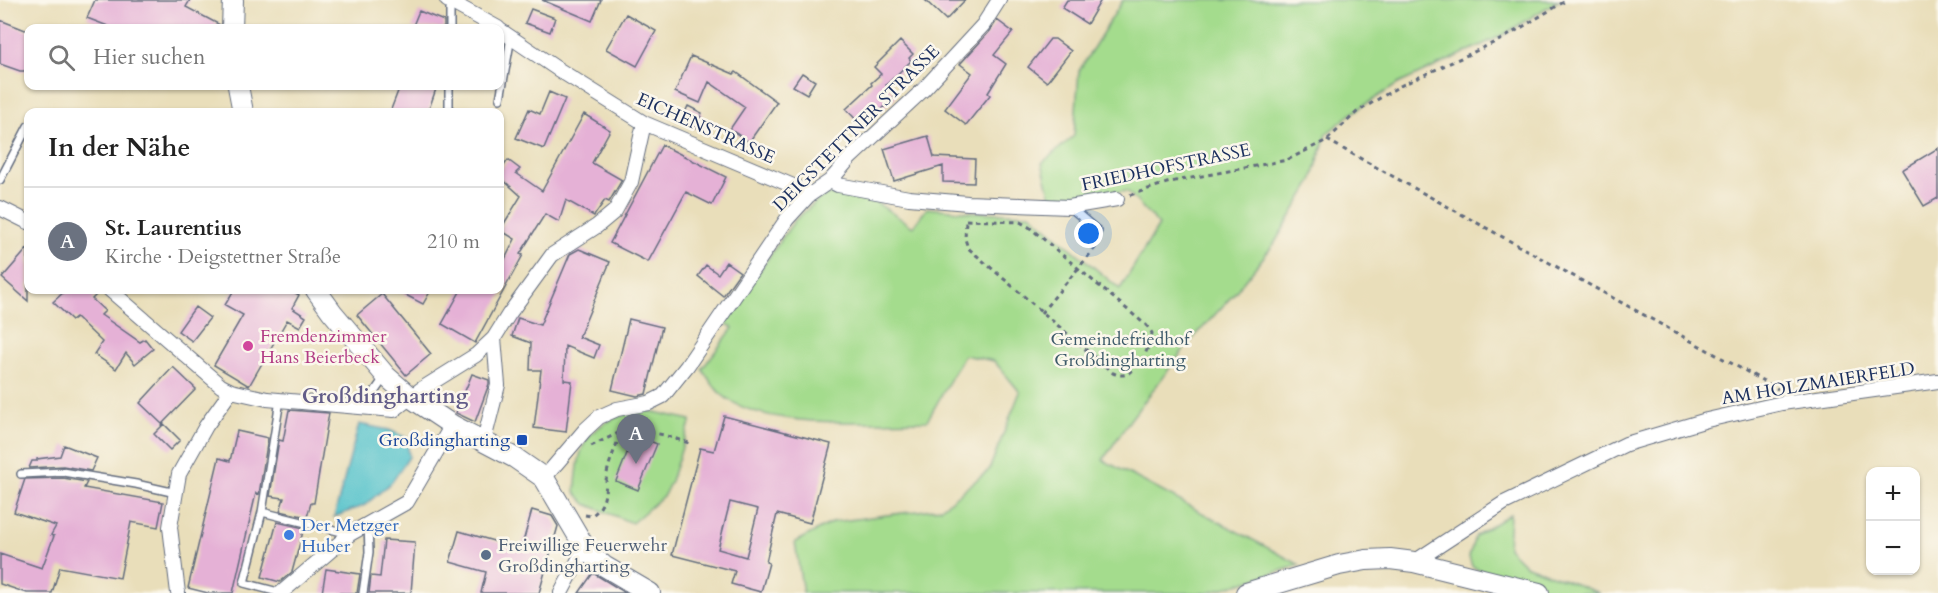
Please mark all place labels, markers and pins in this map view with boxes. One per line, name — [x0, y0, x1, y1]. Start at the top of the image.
place label: Fremdenzimmer Hans Beierbeck — [260, 324, 387, 370]
marker: Fremdenzimmer Hans Beierbeck — [241, 339, 255, 353]
pin: A — [616, 414, 656, 464]
place label: Großdingharting — [378, 428, 511, 453]
marker: Großdingharting — [515, 433, 529, 447]
place label: Der Metzger Huber — [301, 513, 399, 559]
marker: Der Metzger Huber — [282, 528, 296, 542]
place label: Freiwillige Feuerwehr Großdingharting — [498, 533, 667, 579]
marker: Freiwillige Feuerwehr Großdingharting — [479, 548, 493, 562]

